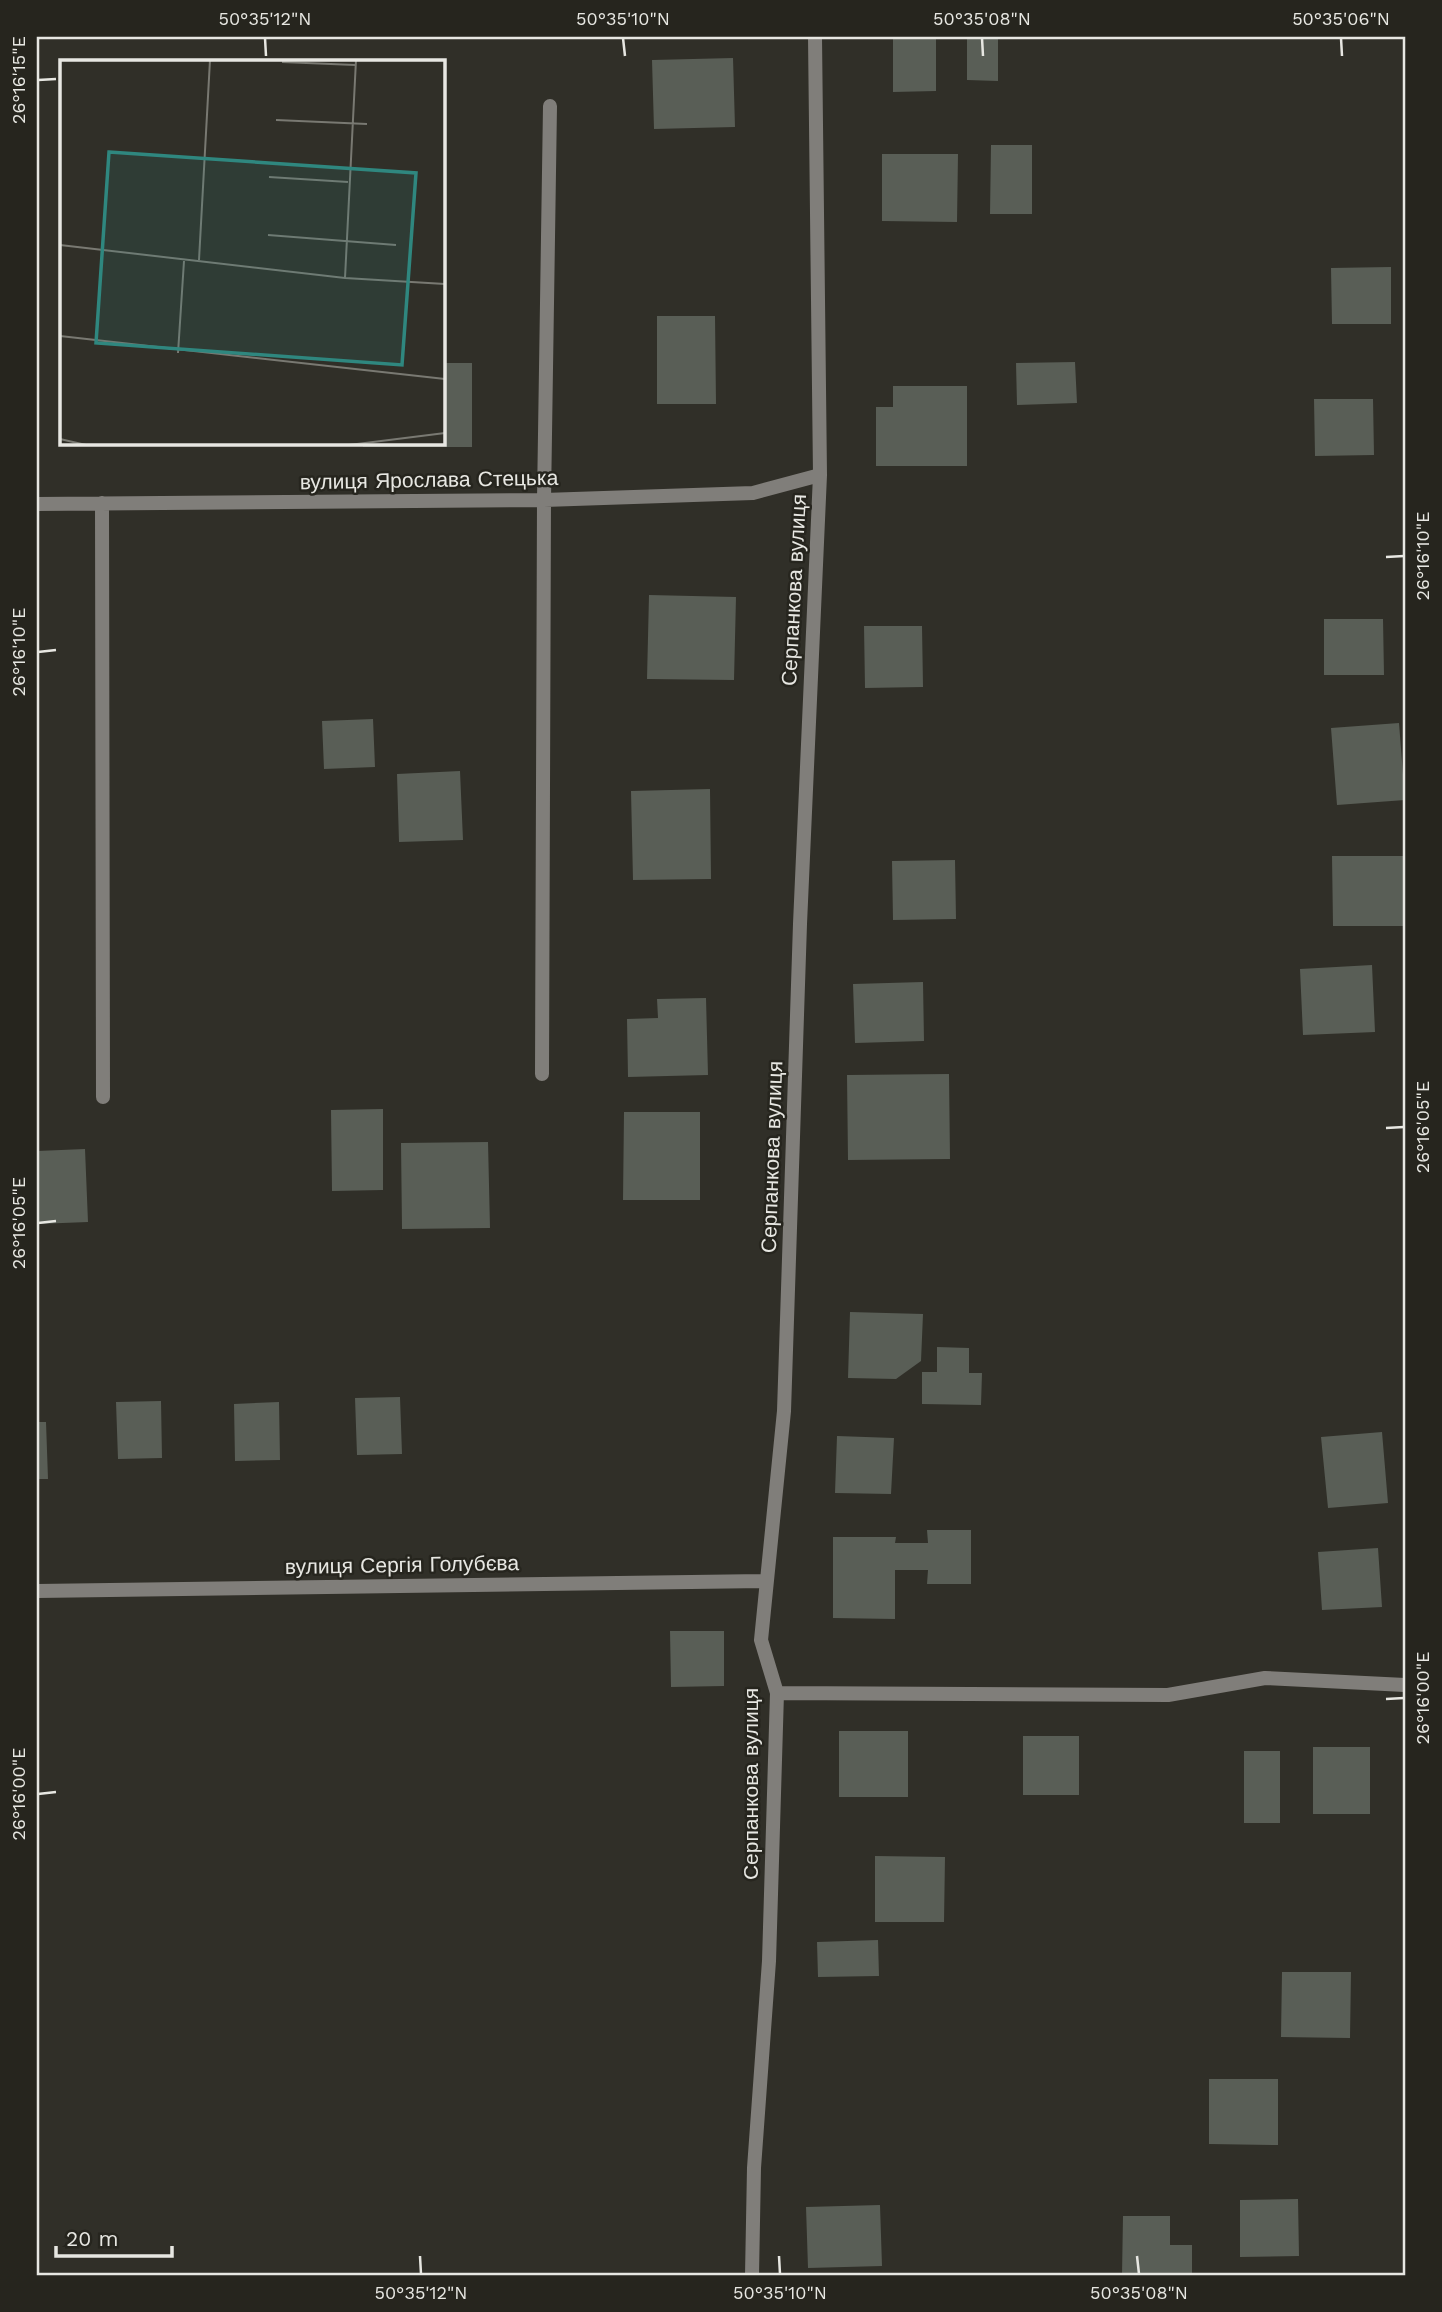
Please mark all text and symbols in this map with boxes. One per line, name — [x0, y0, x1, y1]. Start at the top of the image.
text: 50°35'12"N — [218, 8, 312, 29]
text: 50°35'10"N — [576, 8, 670, 29]
text: 50°35'08"N — [933, 8, 1031, 29]
text: 50°35'06"N — [1292, 8, 1390, 29]
text: 26°16'15"E — [8, 36, 29, 124]
inset map — [60, 60, 444, 444]
street label: вулиця Ярослава Стецька — [300, 465, 559, 494]
street label: Серпанкова вулиця — [776, 493, 811, 687]
text: 26°16'10"E — [1412, 512, 1433, 600]
text: 26°16'10"E — [8, 608, 29, 696]
street label: Серпанкова вулиця — [756, 1061, 787, 1253]
text: 26°16'05"E — [1412, 1081, 1433, 1173]
text: 26°16'05"E — [8, 1177, 29, 1269]
street label: вулиця Сергія Голубєва — [285, 1550, 520, 1579]
text: 26°16'00"E — [1412, 1651, 1433, 1745]
street label: Серпанкова вулиця — [738, 1688, 763, 1880]
text: 26°16'00"E — [8, 1747, 29, 1841]
scale bar — [56, 2214, 172, 2258]
text: 20 m — [66, 2226, 118, 2251]
text: 50°35'12"N — [374, 2282, 468, 2303]
text: 50°35'10"N — [733, 2282, 827, 2303]
text: 50°35'08"N — [1090, 2282, 1188, 2303]

